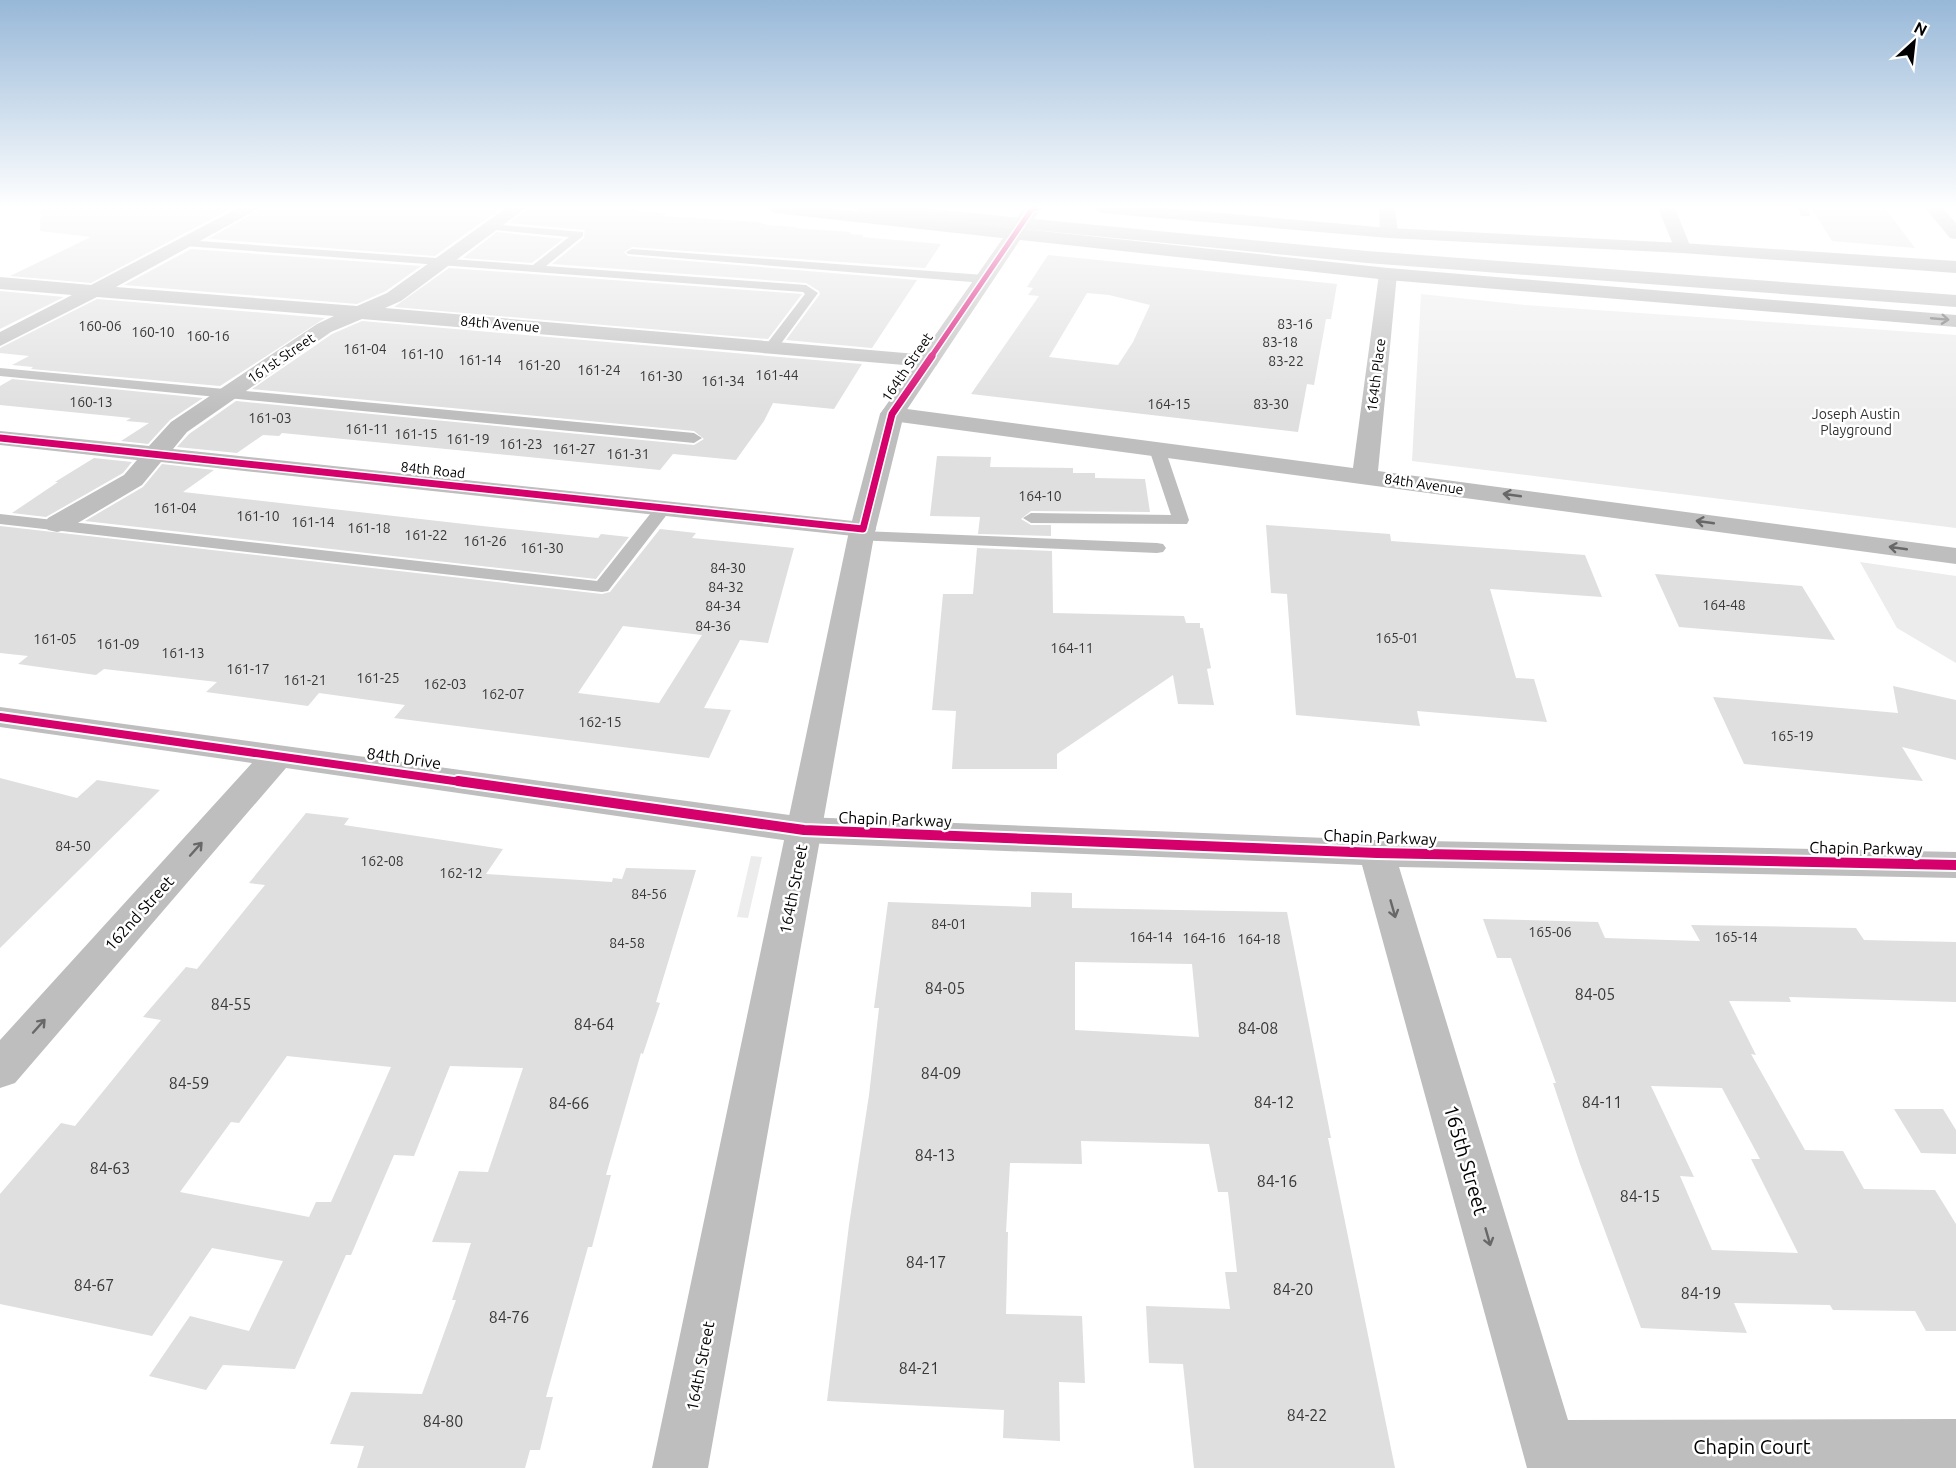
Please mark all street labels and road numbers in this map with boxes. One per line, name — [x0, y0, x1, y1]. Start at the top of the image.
street label: 84th Avenue — [460, 313, 540, 335]
street label: 161st Street — [244, 329, 318, 386]
street label: 164th Street — [878, 329, 936, 404]
street label: 164th Place — [1364, 337, 1388, 413]
street label: 84th Road — [400, 459, 466, 481]
street label: 84th Avenue — [1383, 471, 1465, 497]
street label: 84th Drive — [366, 744, 442, 772]
street label: Chapin Parkway — [838, 808, 952, 830]
street label: Chapin Parkway — [1323, 826, 1437, 848]
street label: Chapin Parkway — [1809, 838, 1923, 858]
street label: 164th Street — [775, 842, 811, 935]
street label: 162nd Street — [101, 872, 178, 954]
street label: 165th Street — [1440, 1102, 1493, 1218]
street label: 164th Street — [682, 1319, 718, 1412]
street label: Chapin Court — [1693, 1435, 1811, 1458]

